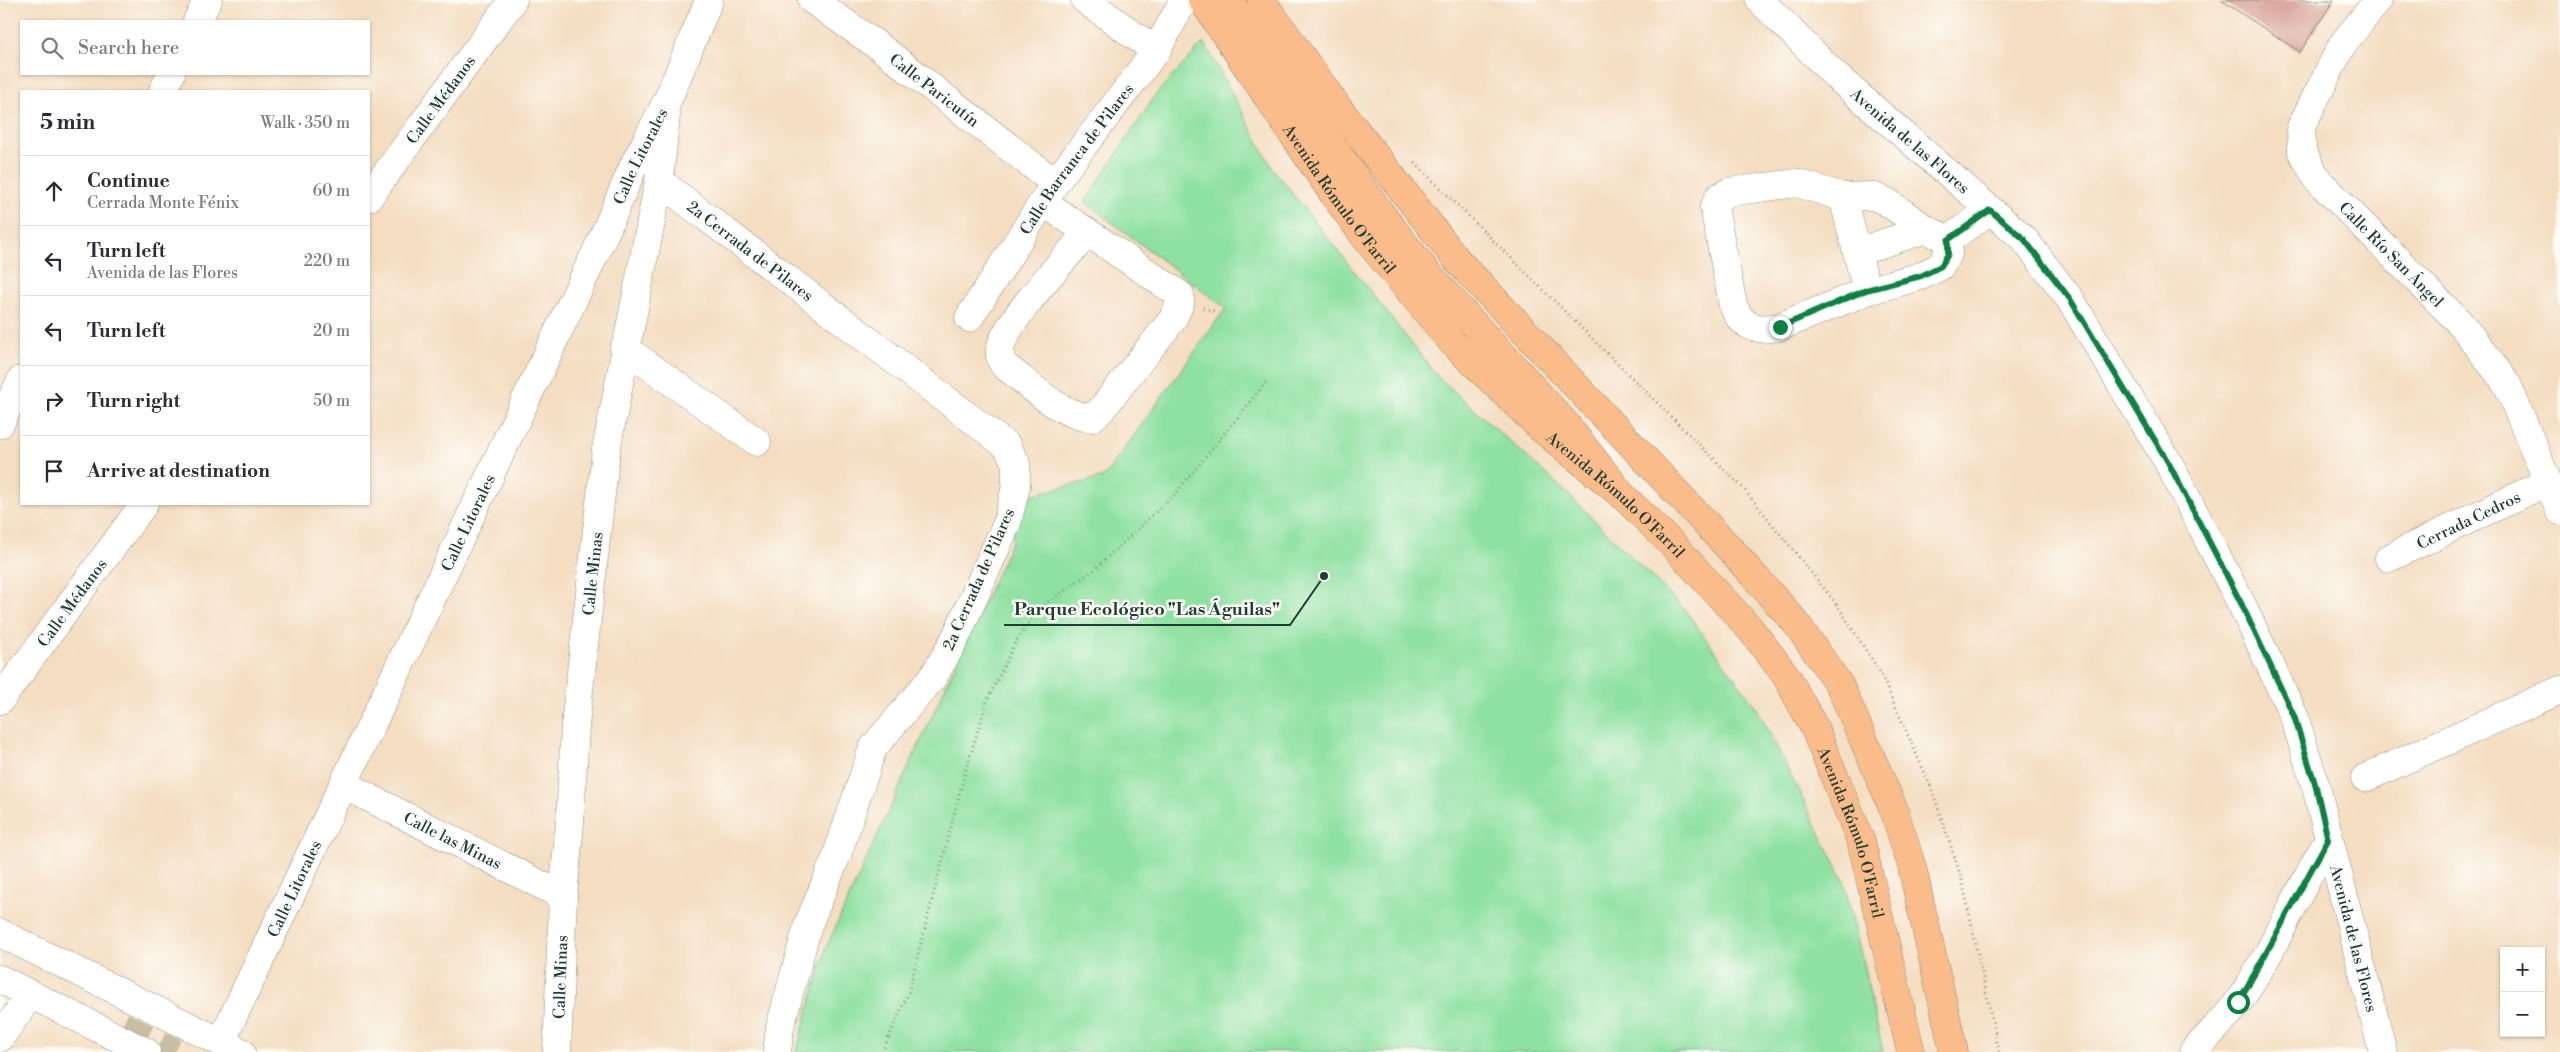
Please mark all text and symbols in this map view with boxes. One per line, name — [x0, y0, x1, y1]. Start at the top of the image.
search box — [20, 20, 370, 75]
icon: search — [38, 34, 66, 62]
text: Search here — [78, 36, 179, 60]
street label: Calle Paricutín — [885, 49, 983, 132]
street label: Calle Médanos — [402, 52, 480, 148]
street label: Calle Barranca de Pilares — [1016, 80, 1138, 239]
street label: Avenida de las Flores — [1845, 84, 1973, 198]
street label: Calle Litorales — [609, 105, 673, 208]
text: 5 min — [40, 110, 95, 136]
text: Walk · 350 m — [261, 113, 350, 133]
street label: Avenida Rómulo O'Farril — [1278, 120, 1400, 278]
text: Continue — [87, 169, 170, 193]
icon: ahead — [40, 177, 68, 205]
text: 60 m — [312, 181, 350, 201]
text: Cerrada Monte Fénix — [87, 193, 239, 213]
street label: 2a Cerrada de Pilares — [683, 197, 817, 306]
street label: Calle Río San Ángel — [2334, 198, 2448, 312]
text: Turn left — [87, 239, 166, 263]
icon: left — [40, 247, 68, 275]
text: 220 m — [304, 251, 350, 271]
text: Avenida de las Flores — [87, 263, 238, 283]
route end — [1769, 316, 1792, 339]
icon: left — [40, 317, 68, 345]
text: Turn left — [87, 319, 166, 343]
text: 20 m — [313, 321, 350, 341]
icon: right — [40, 387, 68, 415]
text: Turn right — [87, 389, 180, 413]
text: 50 m — [313, 391, 350, 411]
street label: Avenida Rómulo O'Farril — [1541, 427, 1689, 563]
icon: arrive — [40, 457, 68, 485]
text: Arrive at destination — [87, 459, 270, 483]
street label: Calle Litorales — [437, 471, 500, 575]
street label: Cerrada Cedros — [2414, 487, 2524, 554]
street label: 2a Cerrada de Pilares — [939, 505, 1019, 654]
street label: Calle Minas — [578, 531, 608, 617]
street label: Calle Médanos — [33, 555, 112, 651]
callout: Parque Ecológico "Las Águilas" — [1004, 592, 1290, 625]
text: Parque Ecológico "Las Águilas" — [1014, 598, 1280, 621]
street label: Avenida Rómulo O'Farril — [1812, 743, 1888, 920]
street label: Calle las Minas — [400, 808, 505, 874]
street label: Calle Litorales — [263, 837, 326, 941]
street label: Avenida de las Flores — [2325, 862, 2381, 1014]
street label: Calle Minas — [549, 935, 572, 1020]
map controls — [2500, 947, 2545, 1037]
button: + — [2500, 947, 2545, 992]
route start — [2227, 991, 2250, 1014]
button: − — [2500, 992, 2545, 1037]

